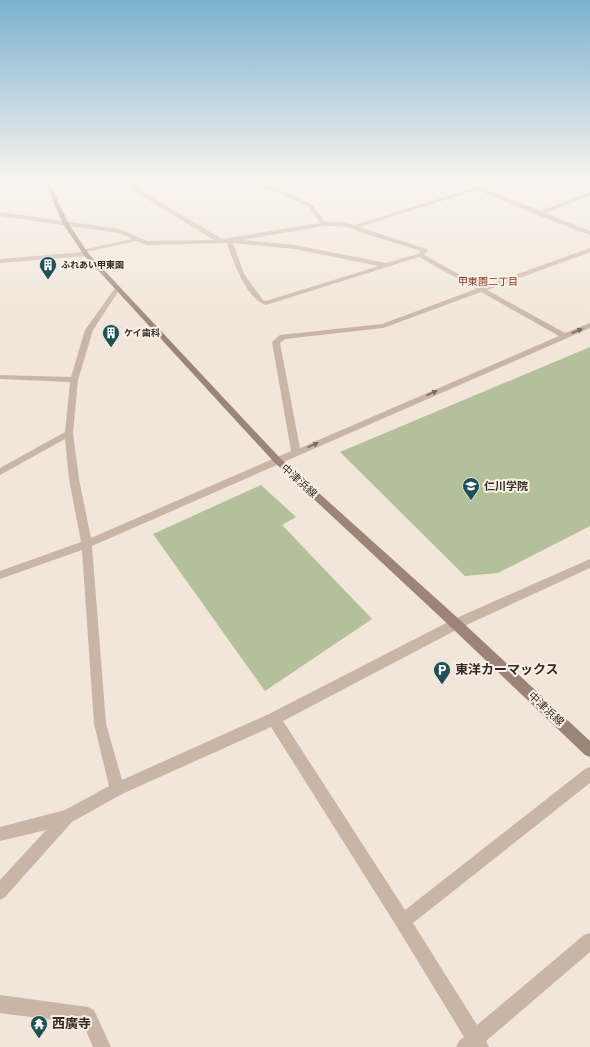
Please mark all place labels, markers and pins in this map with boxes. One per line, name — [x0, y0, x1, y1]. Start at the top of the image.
building icon: ふれあい甲東園 — [38, 255, 58, 280]
place label: ふれあい甲東園 — [61, 260, 124, 271]
building icon: ケイ歯科 — [101, 323, 121, 348]
place label: ケイ歯科 — [124, 328, 160, 339]
school or university icon: 仁川学院 — [461, 476, 481, 501]
place label: 仁川学院 — [484, 480, 528, 493]
parking icon: 東洋カーマックス — [432, 660, 452, 685]
place label: 東洋カーマックス — [455, 662, 559, 678]
temple icon: 西廣寺 — [29, 1014, 49, 1039]
place label: 西廣寺 — [52, 1016, 91, 1032]

